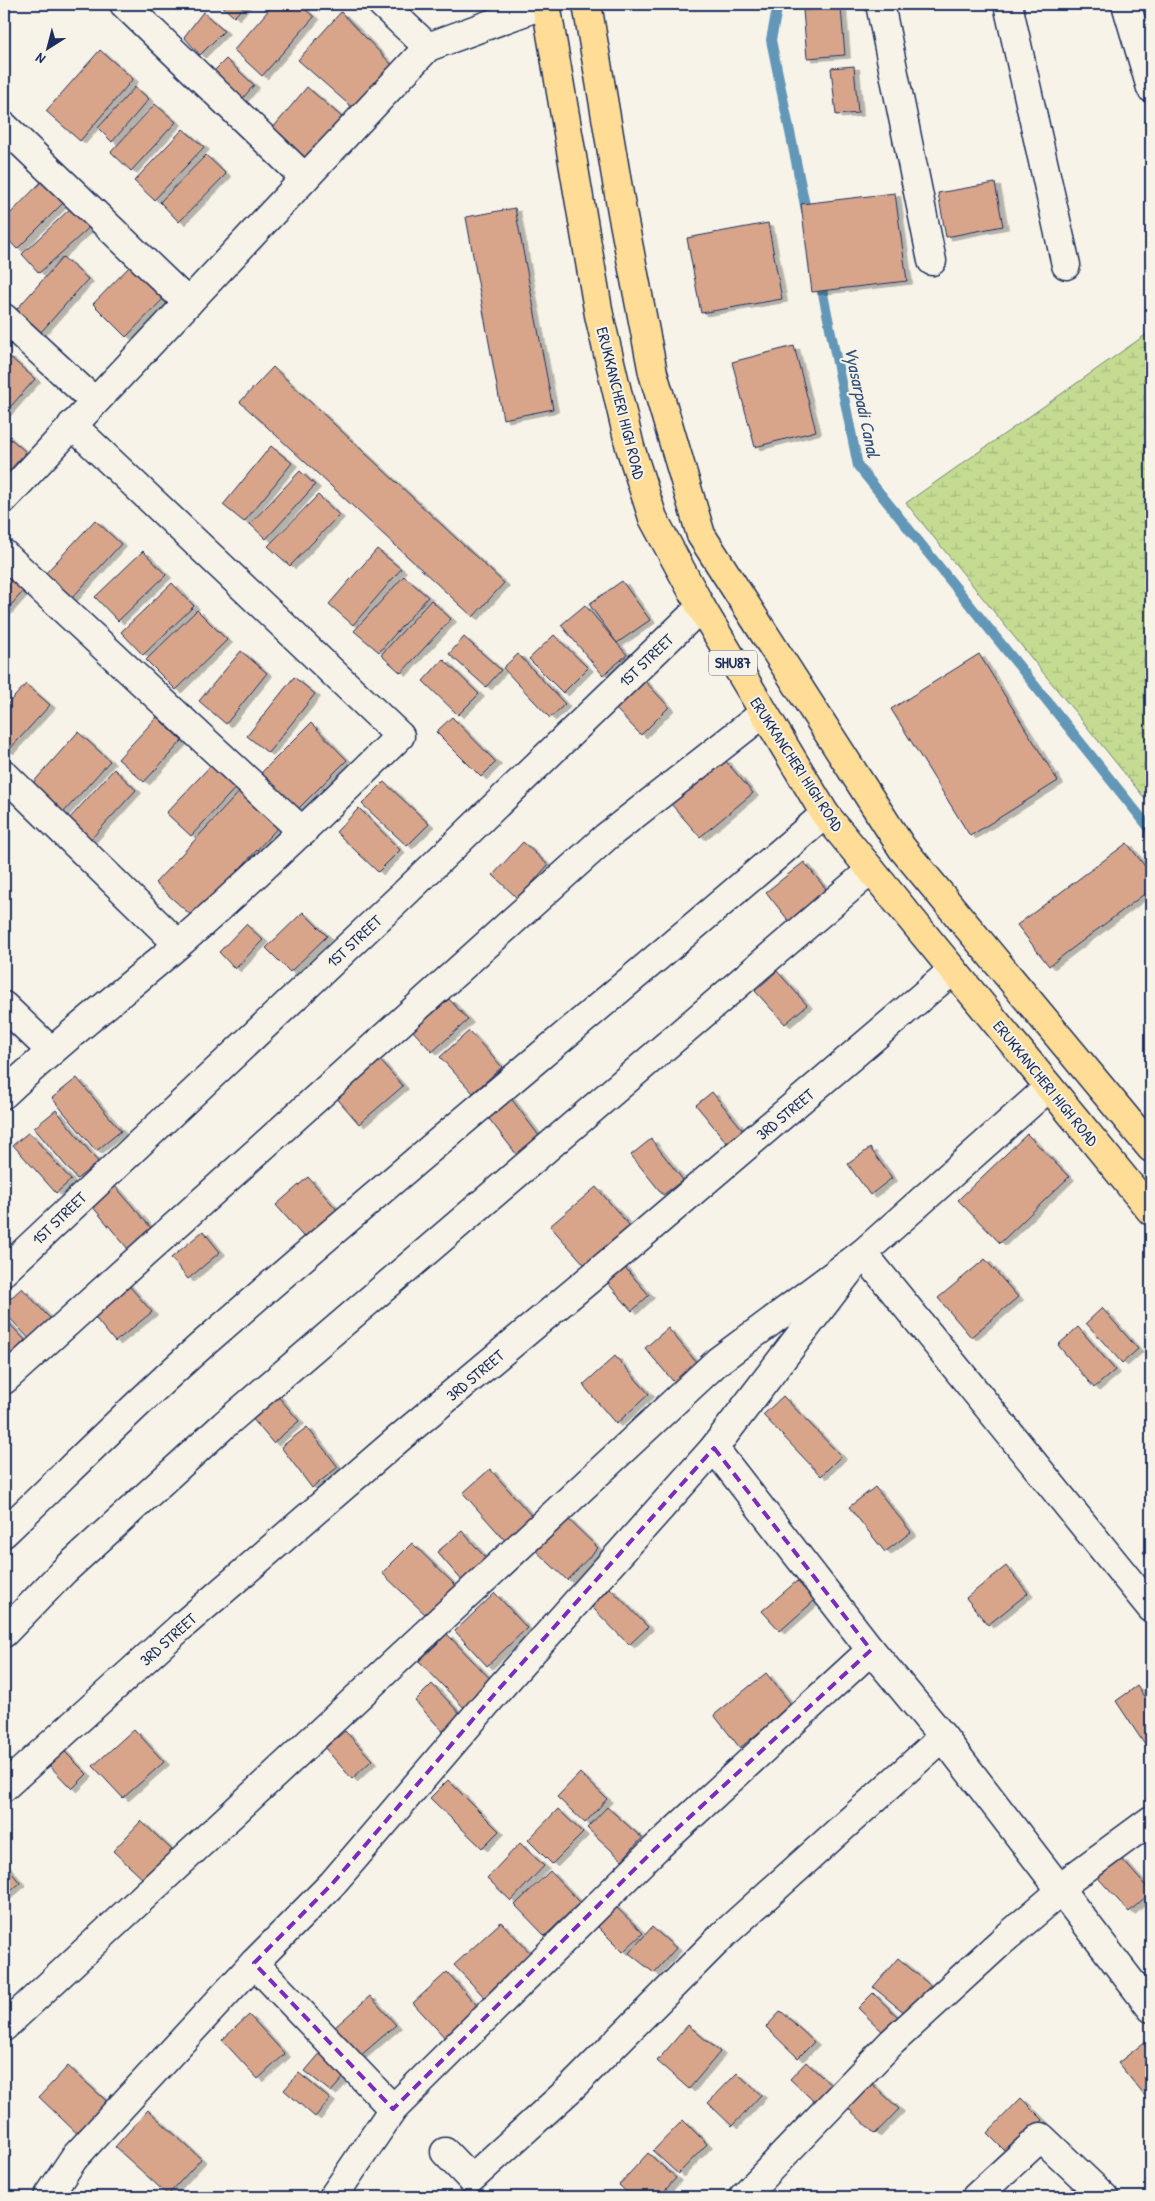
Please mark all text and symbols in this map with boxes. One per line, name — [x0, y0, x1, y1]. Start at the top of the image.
north arrow — [22, 22, 72, 72]
text: N — [31, 49, 49, 69]
street label: ERUKKANCHERI HIGH ROAD — [591, 325, 651, 482]
water label: Vyasarpadi Canal — [839, 344, 887, 461]
street label: 1ST STREET — [614, 628, 678, 692]
road number: SHU87 — [709, 650, 757, 676]
street label: ERUKKANCHERI HIGH ROAD — [745, 693, 849, 836]
street label: 1ST STREET — [322, 909, 387, 972]
street label: ERUKKANCHERI HIGH ROAD — [988, 1016, 1104, 1151]
street label: 3RD STREET — [751, 1083, 819, 1145]
street label: 1ST STREET — [27, 1186, 91, 1250]
street label: 3RD STREET — [441, 1344, 509, 1406]
street label: 3RD STREET — [135, 1607, 202, 1670]

